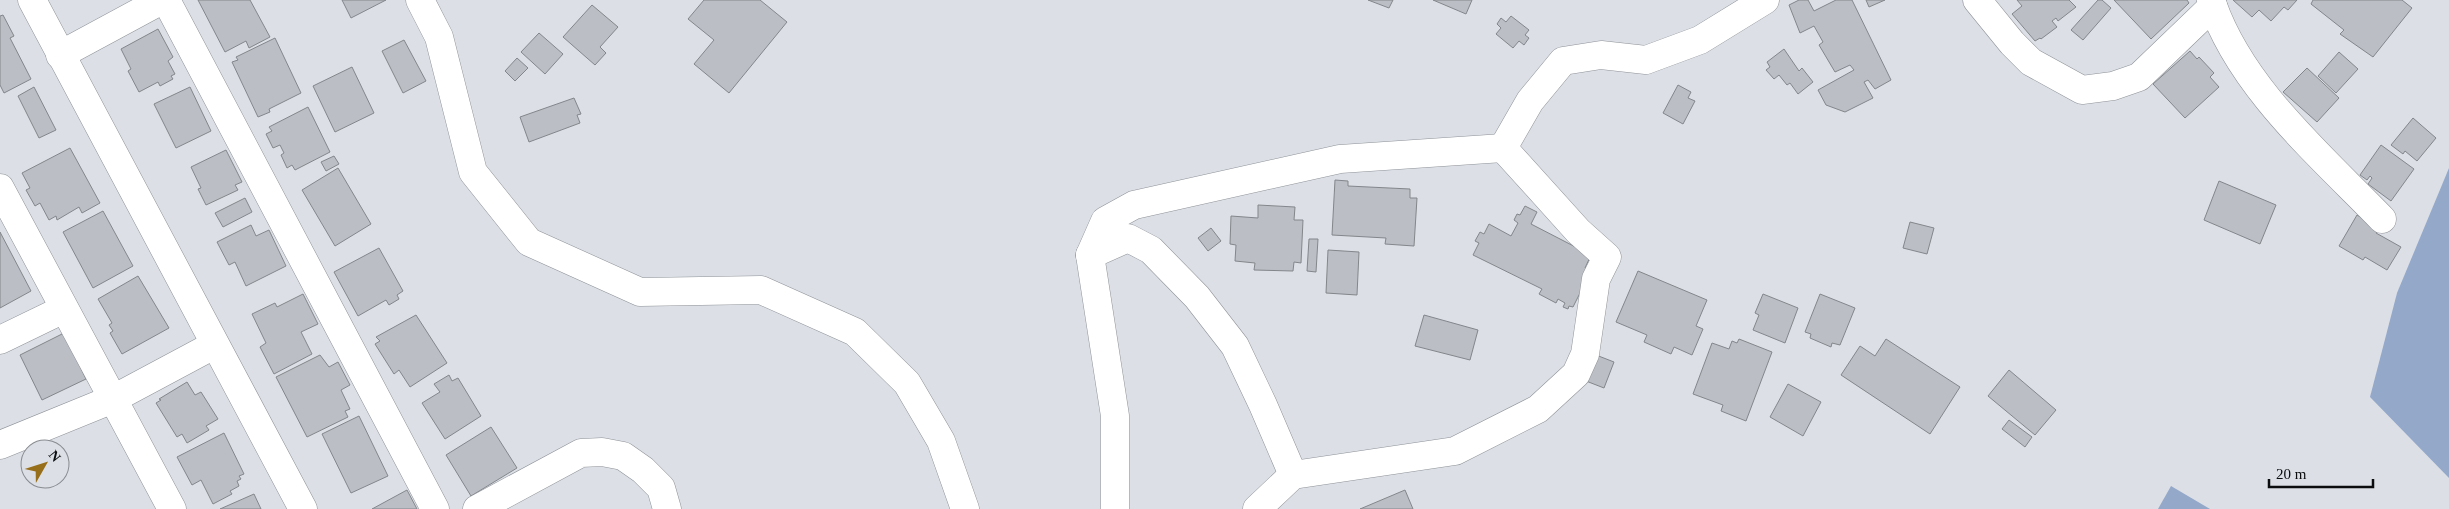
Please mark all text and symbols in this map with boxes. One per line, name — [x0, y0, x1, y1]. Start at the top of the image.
north arrow — [20, 439, 70, 489]
text: N — [46, 447, 64, 465]
scale bar — [2269, 456, 2373, 488]
text: 20 m — [2276, 466, 2307, 482]

